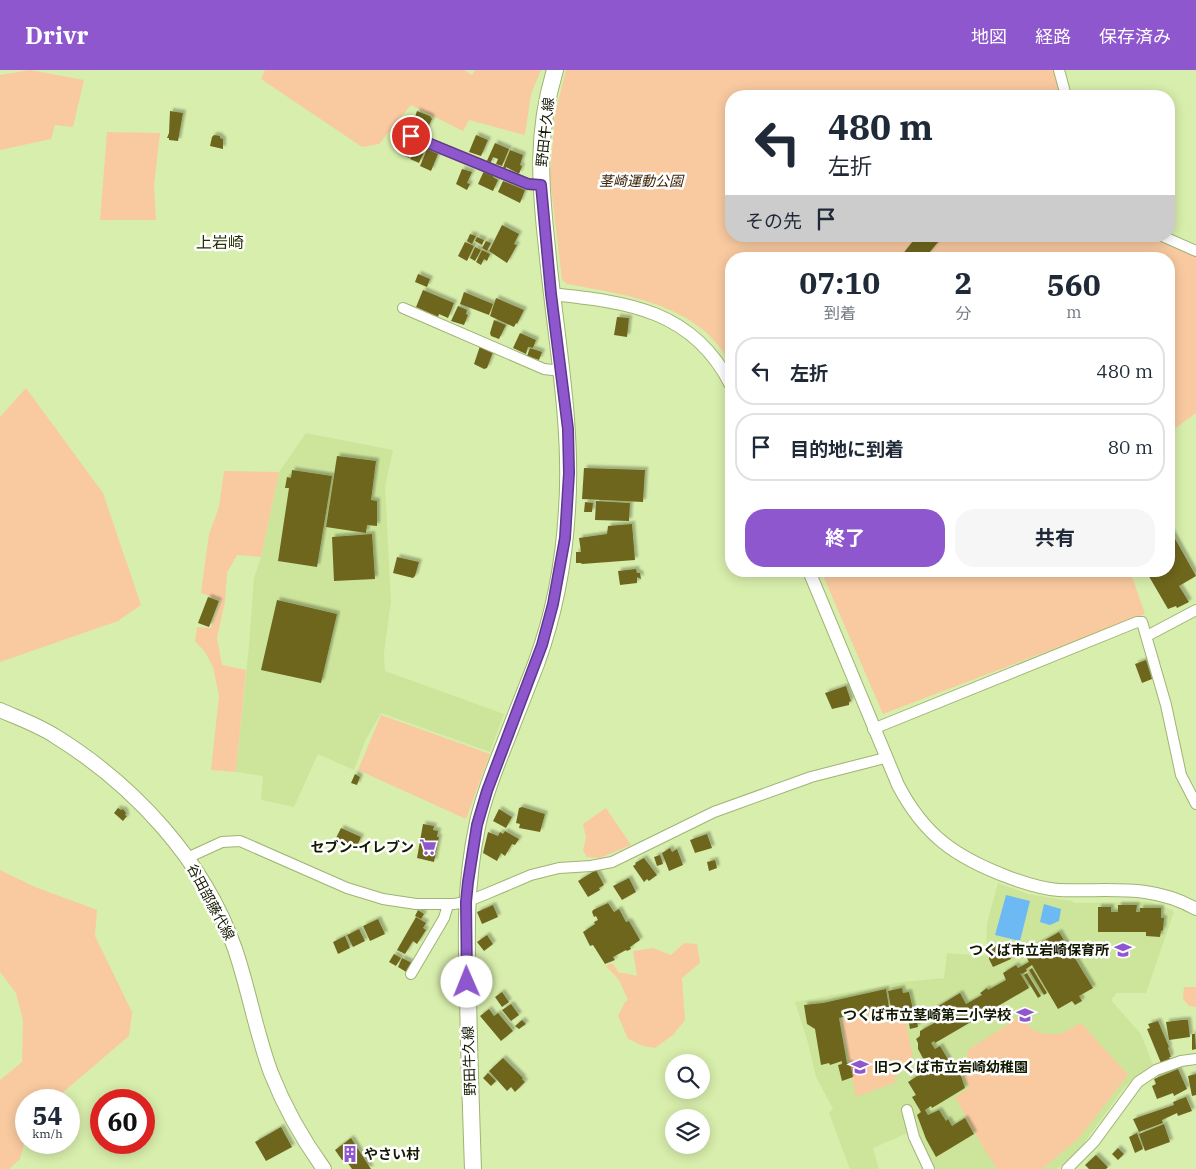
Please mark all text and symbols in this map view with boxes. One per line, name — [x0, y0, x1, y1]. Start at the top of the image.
text: Drivr — [25, 19, 88, 51]
text: 地図 — [971, 25, 1007, 48]
text: 経路 — [1035, 25, 1071, 48]
text: 保存済み — [1099, 25, 1171, 48]
street label: 野田牛久線 — [532, 96, 558, 168]
text: 480 m — [828, 104, 933, 150]
icon: left — [745, 110, 810, 175]
pin — [390, 115, 432, 157]
icon: arrive — [397, 122, 425, 150]
text: 左折 — [828, 151, 872, 180]
park label: 茎崎運動公園 — [599, 172, 685, 190]
icon: arrive — [812, 205, 840, 233]
text: その先 — [745, 209, 802, 233]
district label: 上岩崎 — [196, 232, 244, 252]
text: 07:10 — [799, 263, 880, 302]
text: 2 — [955, 263, 973, 302]
text: 560 — [1047, 265, 1101, 304]
text: m — [1066, 302, 1081, 322]
text: 到着 — [824, 303, 856, 323]
text: 分 — [956, 303, 972, 323]
icon: left — [747, 357, 775, 385]
text: 480 m — [1096, 359, 1153, 383]
text: 左折 — [790, 361, 828, 385]
icon: arrive — [747, 433, 775, 461]
text: 80 m — [1108, 435, 1153, 459]
text: 目的地に到着 — [790, 437, 904, 461]
button: 終了 — [745, 509, 945, 567]
button: 共有 — [955, 509, 1155, 567]
supermarket icon: セブン-イレブン — [418, 837, 438, 857]
place label: セブン-イレブン — [310, 838, 414, 856]
street label: 谷田部藤代線 — [183, 861, 239, 943]
school or university icon: つくば市立岩崎保育所 — [1113, 940, 1133, 960]
place label: つくば市立岩崎保育所 — [969, 941, 1109, 959]
position arrow — [440, 955, 492, 1007]
school or university icon: つくば市立茎崎第二小学校 — [1015, 1005, 1035, 1025]
place label: つくば市立茎崎第二小学校 — [843, 1006, 1011, 1024]
street label: 野田牛久線 — [459, 1026, 479, 1096]
map controls — [665, 1054, 710, 1154]
button: search — [665, 1054, 710, 1099]
school or university icon: 旧つくば市立岩崎幼稚園 — [850, 1057, 870, 1077]
place label: 旧つくば市立岩崎幼稚園 — [874, 1058, 1028, 1076]
speed limit sign: 60 — [90, 1089, 155, 1154]
text: 54 — [32, 1099, 63, 1132]
button: layers — [665, 1109, 710, 1154]
text: km/h — [32, 1126, 63, 1141]
building icon: やさい村 — [340, 1144, 360, 1164]
place label: やさい村 — [364, 1145, 420, 1163]

